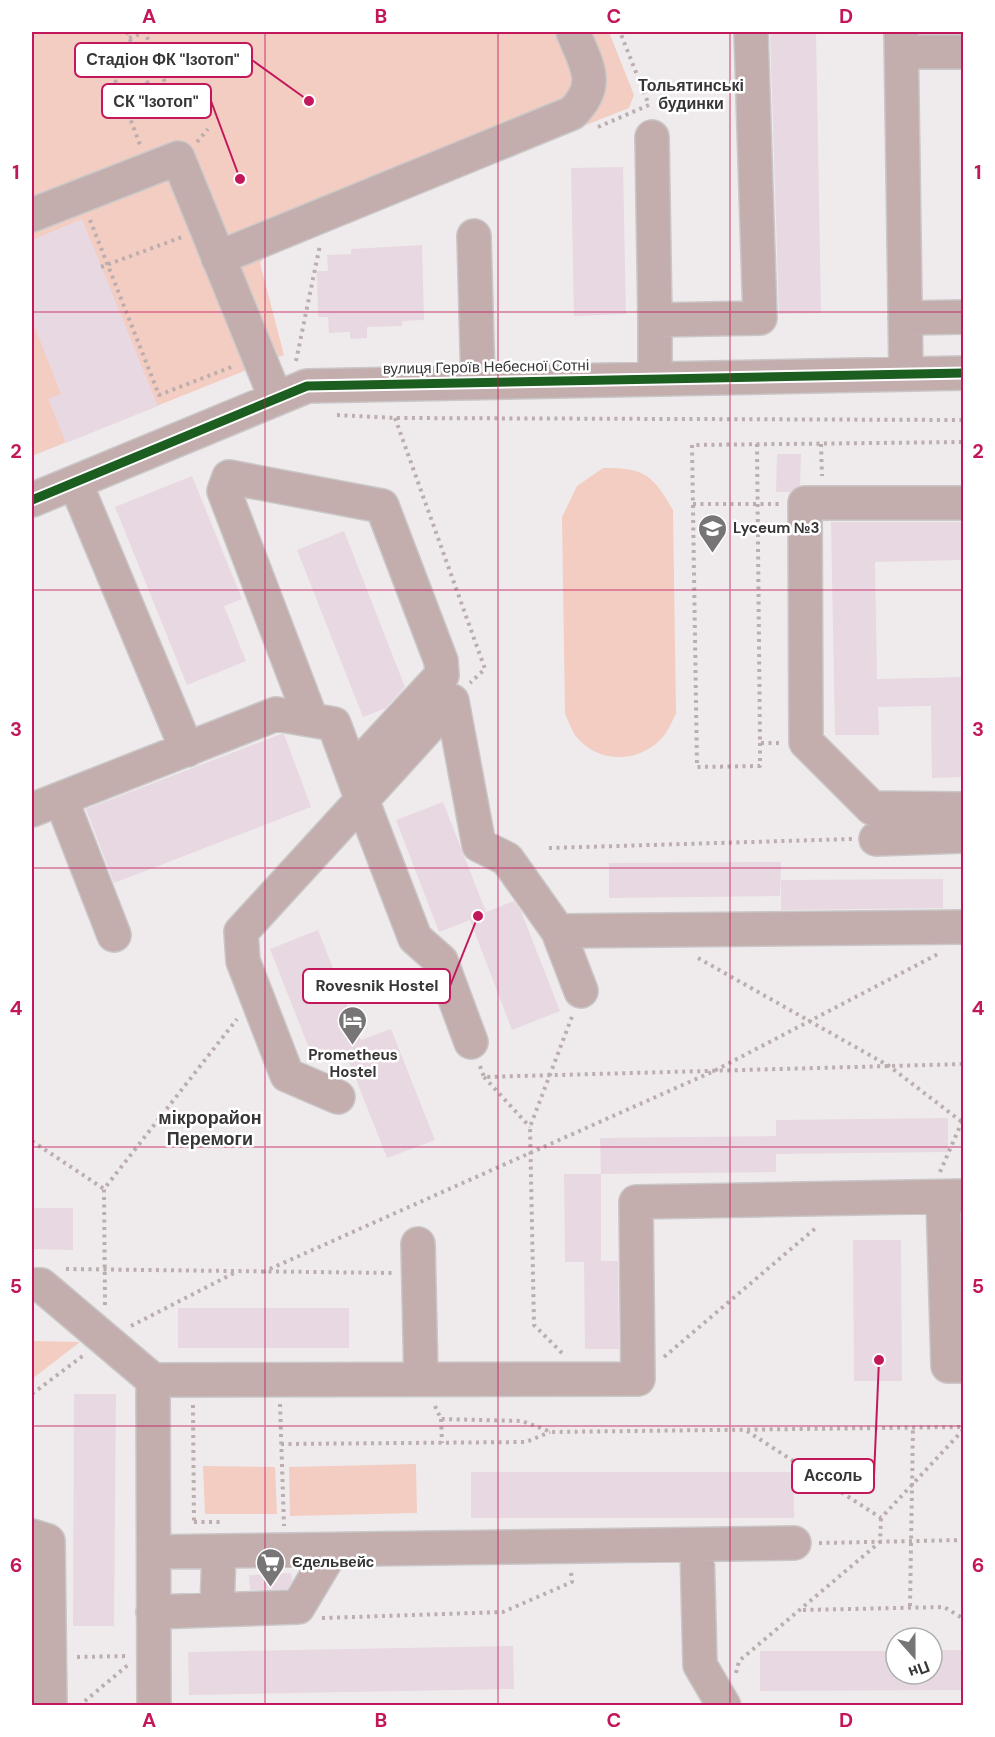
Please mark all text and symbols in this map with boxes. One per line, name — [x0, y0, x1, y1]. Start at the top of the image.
text: A — [142, 3, 156, 29]
text: B — [375, 3, 387, 29]
text: C — [607, 3, 621, 29]
text: D — [839, 3, 853, 29]
callout: Стадіон ФК "Ізотоп" — [75, 43, 252, 77]
text: Стадіон ФК "Ізотоп" — [86, 49, 240, 70]
district label: Тольятинські будинки — [638, 75, 744, 114]
callout: СК "Ізотоп" — [102, 84, 211, 118]
text: СК "Ізотоп" — [113, 91, 199, 112]
text: 1 — [12, 159, 20, 185]
text: 1 — [974, 159, 982, 185]
street label: вулиця Героїв Небесної Сотні — [383, 355, 589, 379]
text: 2 — [10, 438, 22, 464]
text: 2 — [972, 438, 984, 464]
school or university icon: Lyceum №3 — [696, 512, 728, 554]
place label: Lyceum №3 — [733, 518, 820, 538]
text: 3 — [10, 716, 22, 742]
text: 3 — [972, 716, 984, 742]
callout: Rovesnik Hostel — [303, 969, 450, 1003]
text: Rovesnik Hostel — [315, 975, 439, 996]
text: 4 — [10, 995, 23, 1021]
text: 4 — [972, 995, 985, 1021]
hotel icon: Prometheus Hostel — [337, 1004, 369, 1046]
place label: Prometheus Hostel — [308, 1045, 398, 1082]
district label: мікрорайон Перемоги — [158, 1106, 262, 1151]
text: 5 — [10, 1273, 22, 1299]
text: 5 — [972, 1273, 984, 1299]
callout: Ассоль — [792, 1459, 874, 1493]
text: Ассоль — [804, 1465, 862, 1486]
supermarket icon: Єдельвейс — [255, 1546, 287, 1588]
text: 6 — [10, 1552, 22, 1578]
place label: Єдельвейс — [292, 1552, 374, 1572]
text: 6 — [972, 1552, 984, 1578]
north arrow — [884, 1626, 944, 1686]
text: Пн — [906, 1656, 933, 1683]
text: A — [142, 1707, 156, 1733]
text: B — [375, 1707, 387, 1733]
text: C — [607, 1707, 621, 1733]
text: D — [839, 1707, 853, 1733]

